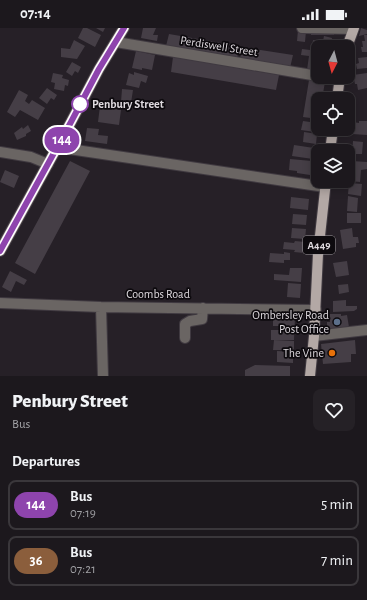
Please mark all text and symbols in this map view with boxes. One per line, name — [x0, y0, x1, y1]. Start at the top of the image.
text: 07:14 — [20, 6, 51, 21]
street label: Perdiswell Street — [179, 34, 259, 58]
north arrow — [311, 40, 355, 84]
map controls — [311, 40, 355, 188]
button: locate — [311, 92, 355, 136]
marker: Penbury Street — [71, 95, 89, 113]
place label: Penbury Street — [92, 98, 164, 111]
line badge: 144 — [39, 127, 85, 153]
text: 144 — [52, 133, 72, 147]
button: layers — [311, 144, 355, 188]
road number: A449 — [303, 236, 335, 254]
street label: Coombs Road — [126, 288, 190, 300]
place label: Ombersley Road Post Office — [252, 309, 329, 335]
marker: Ombersley Road Post Office — [332, 317, 342, 327]
place label: The Vine — [283, 347, 324, 359]
marker: The Vine — [327, 348, 337, 358]
button: heart — [313, 389, 355, 431]
text: Penbury Street — [12, 392, 128, 411]
text: Bus — [12, 418, 30, 431]
text: Departures — [12, 454, 80, 469]
text: Bus — [70, 489, 92, 504]
text: 5 min — [321, 497, 353, 512]
text: 144 — [26, 498, 46, 512]
text: 07:19 — [70, 507, 96, 520]
text: Bus — [70, 545, 92, 560]
text: 7 min — [321, 553, 353, 568]
text: 36 — [30, 554, 42, 568]
text: 07:21 — [70, 563, 96, 576]

